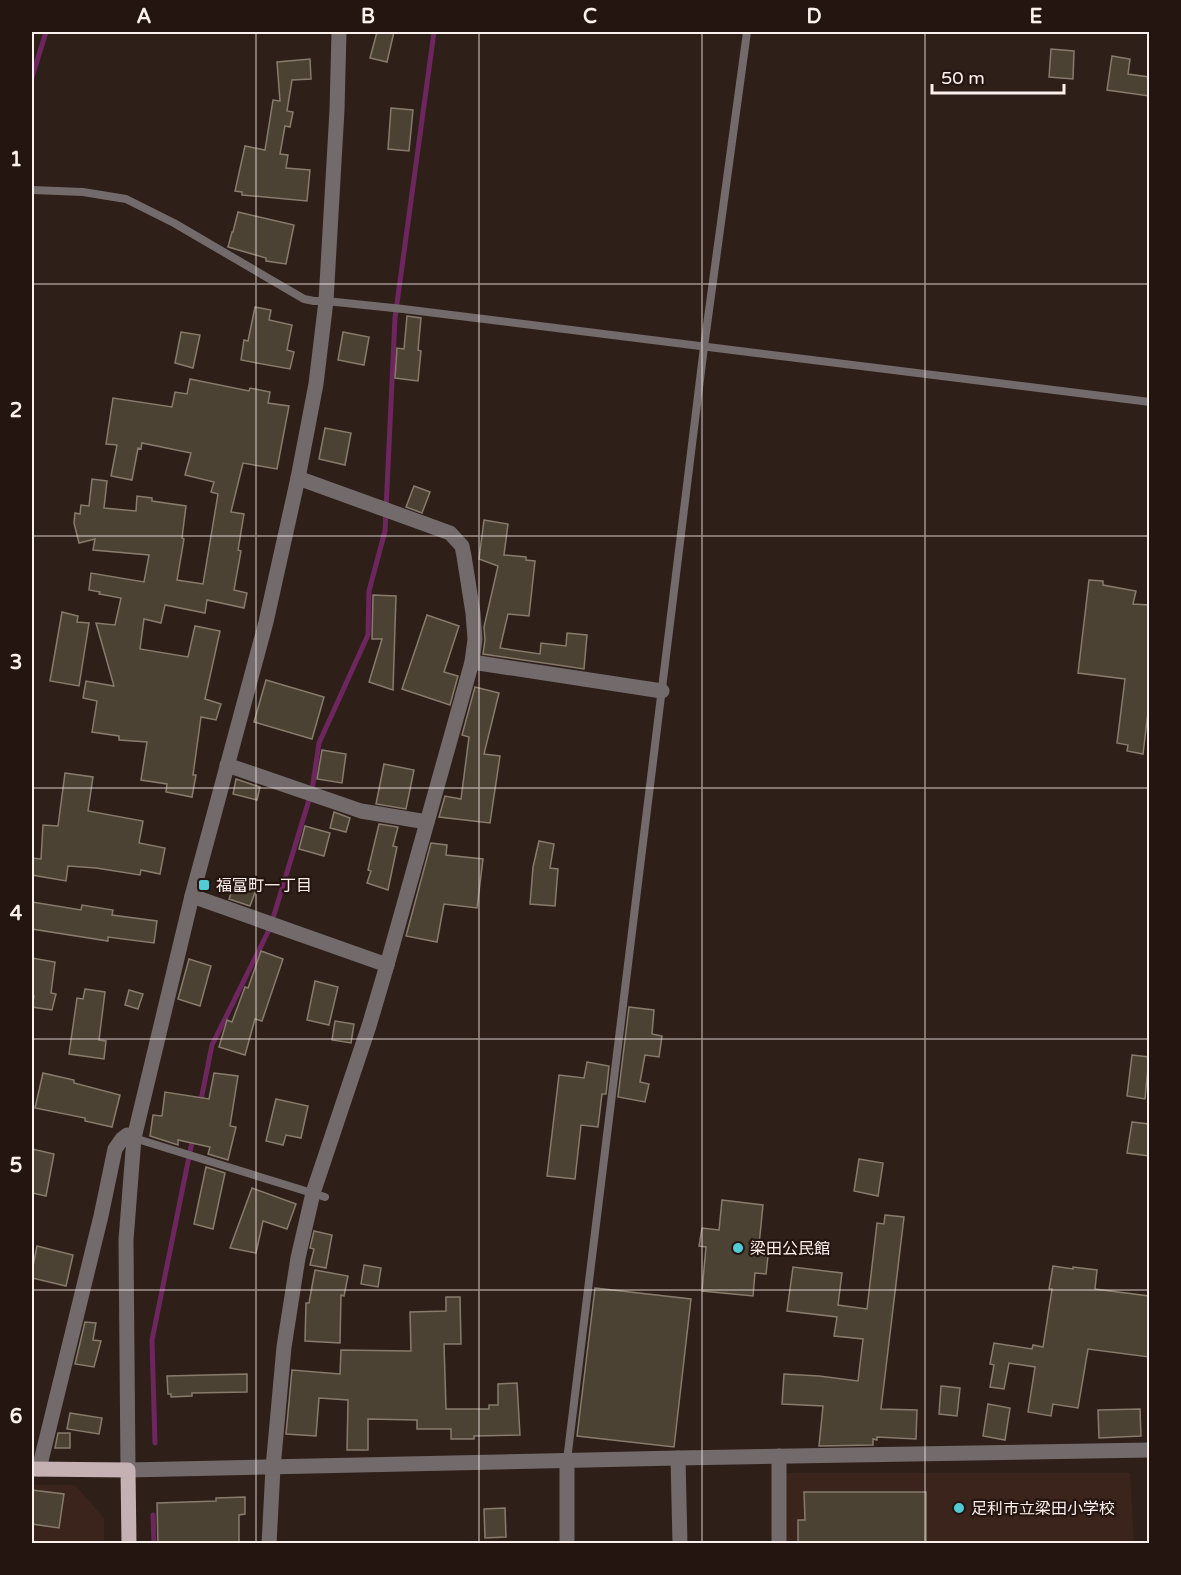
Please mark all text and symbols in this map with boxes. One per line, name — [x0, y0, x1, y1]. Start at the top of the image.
text: A — [137, 5, 152, 29]
text: B — [361, 5, 375, 29]
text: C — [583, 5, 597, 29]
text: D — [806, 5, 822, 29]
text: E — [1030, 5, 1043, 29]
scale bar — [932, 57, 1064, 95]
text: 50 m — [941, 67, 985, 89]
text: 1 — [10, 148, 22, 172]
text: 2 — [10, 399, 22, 423]
text: 3 — [10, 651, 22, 675]
place label: 福富町一丁目 — [216, 876, 312, 896]
marker: 福富町一丁目 — [197, 878, 211, 892]
text: 4 — [10, 902, 23, 926]
text: 5 — [10, 1154, 22, 1178]
place label: 梁田公民館 — [750, 1239, 830, 1259]
marker: 梁田公民館 — [731, 1241, 745, 1255]
text: 6 — [10, 1405, 22, 1429]
place label: 足利市立梁田小学校 — [971, 1499, 1115, 1519]
marker: 足利市立梁田小学校 — [952, 1501, 966, 1515]

